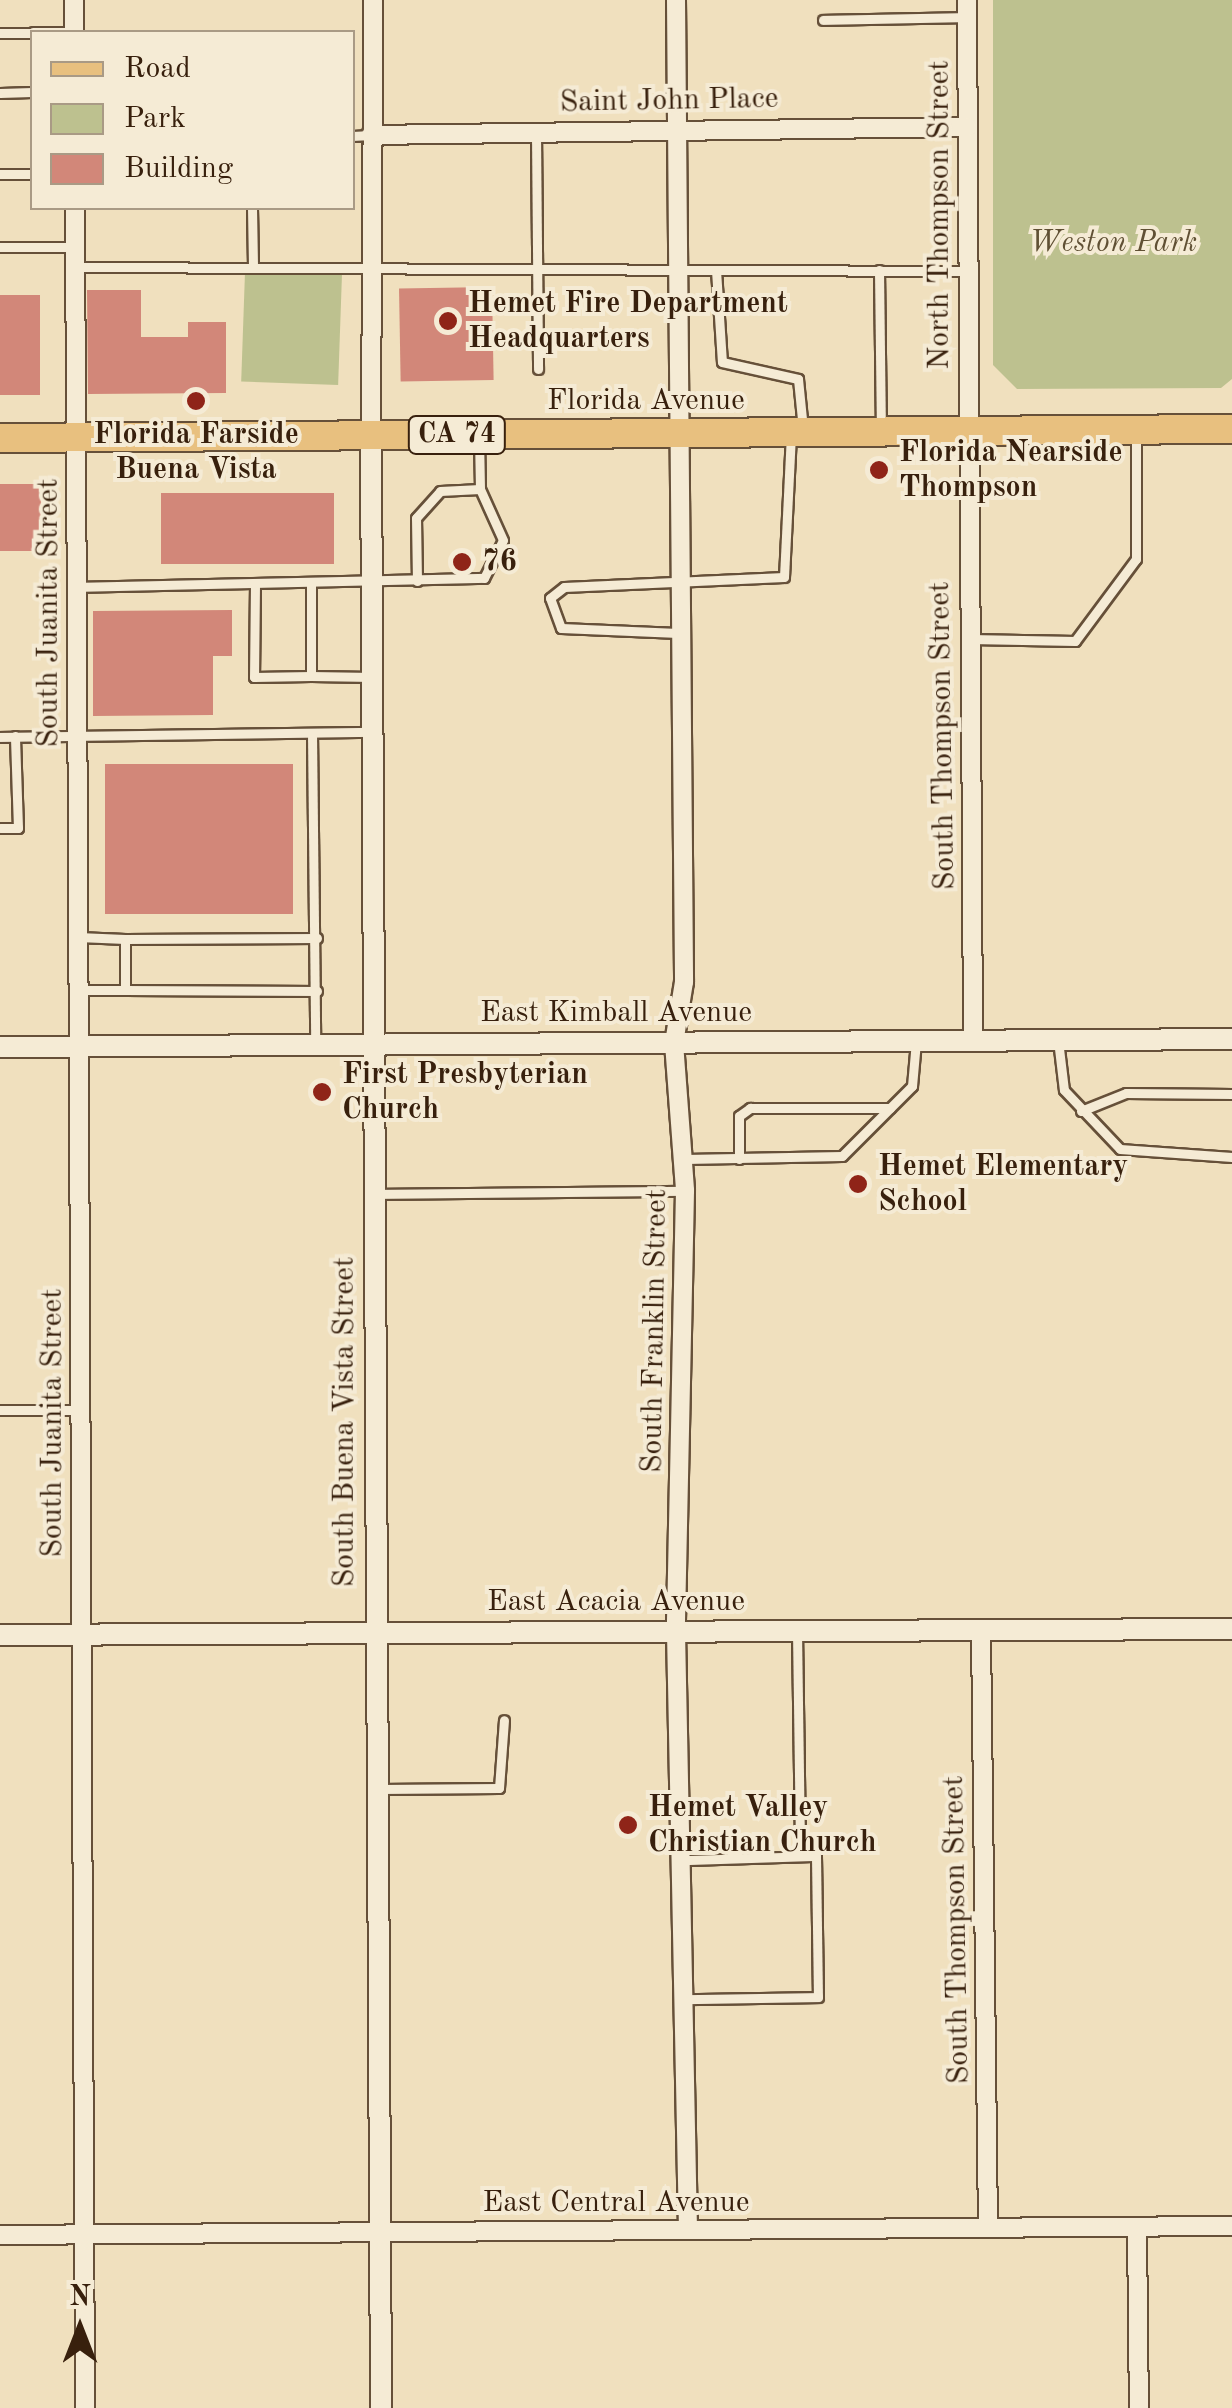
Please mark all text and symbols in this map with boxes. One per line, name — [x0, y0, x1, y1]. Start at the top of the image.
legend — [30, 30, 355, 210]
text: Road — [124, 54, 191, 84]
street label: North Thompson Street — [922, 60, 958, 370]
street label: Saint John Place — [559, 81, 779, 121]
text: Park — [124, 104, 186, 134]
text: Building — [124, 154, 233, 184]
park label: Weston Park — [1029, 225, 1197, 261]
place label: Hemet Fire Department Headquarters — [468, 286, 788, 356]
marker: Hemet Fire Department Headquarters — [437, 310, 459, 332]
street label: Florida Avenue — [547, 383, 745, 419]
marker: Florida Farside Buena Vista — [185, 390, 207, 412]
road number: CA 74 — [407, 412, 507, 458]
place label: Florida Farside Buena Vista — [93, 417, 299, 488]
place label: Florida Nearside Thompson — [899, 435, 1123, 506]
marker: Florida Nearside Thompson — [868, 459, 890, 481]
street label: South Juanita Street — [31, 478, 67, 748]
place label: 76 — [482, 544, 517, 580]
marker: 76 — [451, 551, 473, 573]
street label: South Thompson Street — [922, 581, 964, 891]
street label: East Kimball Avenue — [480, 995, 752, 1031]
place label: First Presbyterian Church — [342, 1057, 588, 1128]
marker: First Presbyterian Church — [311, 1081, 333, 1103]
place label: Hemet Elementary School — [878, 1149, 1128, 1220]
marker: Hemet Elementary School — [847, 1173, 869, 1195]
street label: South Franklin Street — [635, 1189, 675, 1473]
street label: South Buena Vista Street — [327, 1257, 363, 1587]
street label: South Juanita Street — [35, 1288, 71, 1558]
street label: East Acacia Avenue — [487, 1584, 745, 1620]
street label: South Thompson Street — [936, 1775, 978, 2085]
place label: Hemet Valley Christian Church — [648, 1790, 876, 1860]
marker: Hemet Valley Christian Church — [617, 1814, 639, 1836]
street label: East Central Avenue — [483, 2185, 749, 2221]
north arrow — [30, 2278, 130, 2378]
text: N — [69, 2284, 91, 2312]

